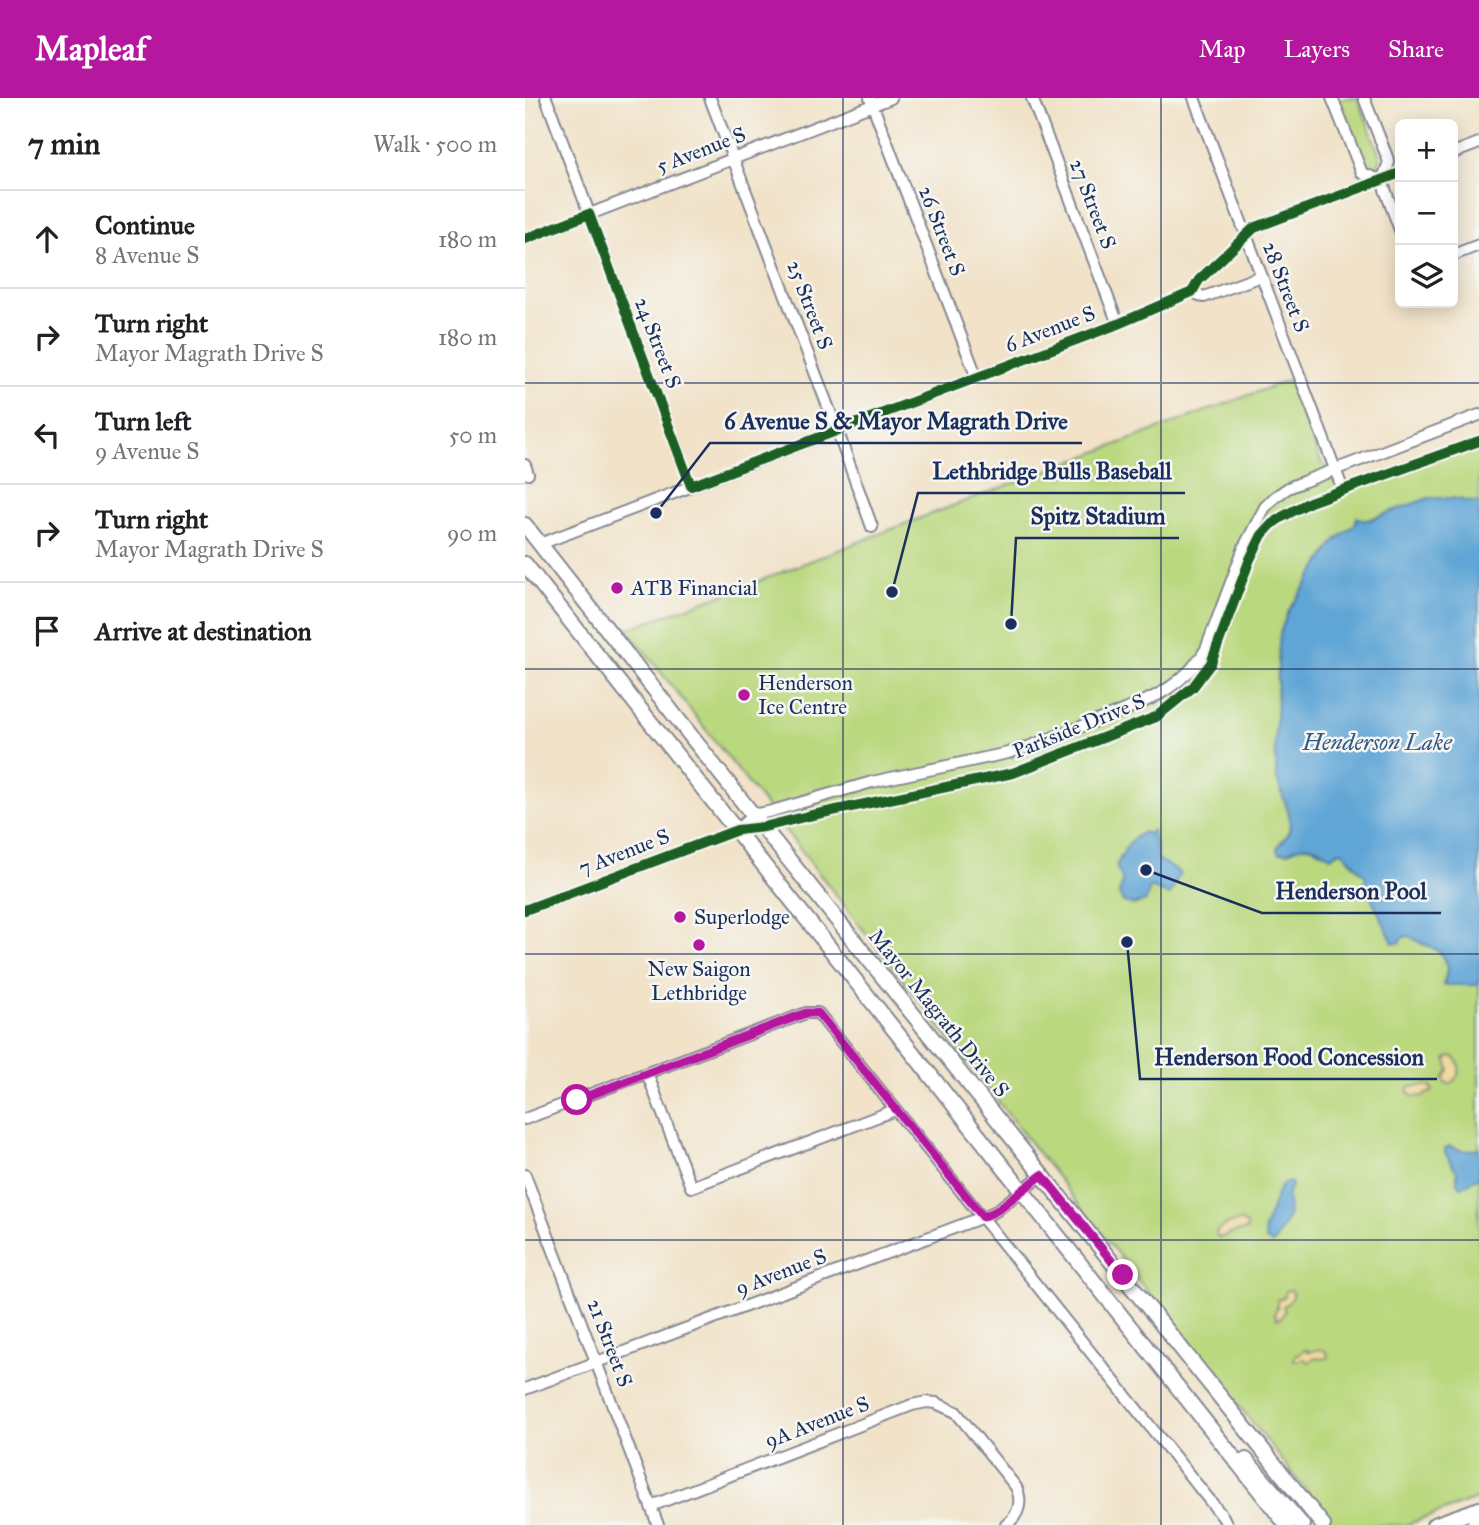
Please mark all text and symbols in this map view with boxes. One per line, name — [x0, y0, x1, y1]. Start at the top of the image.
text: Mapleaf — [35, 29, 147, 69]
text: Map — [1199, 34, 1246, 64]
text: Layers — [1284, 34, 1350, 64]
text: Share — [1388, 34, 1444, 64]
map controls — [1395, 119, 1458, 308]
button: + — [1395, 119, 1458, 182]
street label: 5 Avenue S — [652, 121, 750, 179]
text: 7 min — [28, 126, 100, 162]
text: Walk · 500 m — [373, 130, 497, 158]
street label: 27 Street S — [1064, 155, 1122, 253]
street label: 26 Street S — [913, 182, 971, 280]
button: − — [1395, 182, 1458, 245]
text: Continue — [95, 209, 195, 241]
icon: ahead — [28, 220, 66, 258]
text: 180 m — [438, 225, 497, 253]
street label: 28 Street S — [1257, 238, 1315, 336]
text: 8 Avenue S — [95, 241, 199, 269]
button: layers — [1395, 245, 1458, 308]
street label: 25 Street S — [781, 257, 839, 353]
street label: 24 Street S — [629, 294, 687, 392]
street label: 6 Avenue S — [1001, 300, 1099, 358]
text: Turn right — [95, 307, 208, 339]
icon: right — [28, 318, 66, 356]
text: 180 m — [438, 323, 497, 351]
text: Mayor Magrath Drive S — [95, 339, 324, 367]
callout: 6 Avenue S & Mayor Magrath Drive — [710, 399, 1082, 443]
text: Turn left — [95, 405, 191, 437]
text: 6 Avenue S & Mayor Magrath Drive — [724, 407, 1068, 436]
icon: left — [28, 416, 66, 454]
text: 50 m — [449, 421, 497, 449]
text: 9 Avenue S — [95, 437, 200, 465]
callout: Lethbridge Bulls Baseball — [918, 449, 1185, 493]
text: Lethbridge Bulls Baseball — [932, 457, 1173, 486]
callout: Spitz Stadium — [1016, 494, 1179, 538]
text: Spitz Stadium — [1030, 502, 1166, 531]
text: Turn right — [95, 503, 208, 535]
icon: right — [28, 514, 66, 552]
text: 90 m — [447, 519, 497, 547]
text: Mayor Magrath Drive S — [95, 535, 324, 563]
place label: ATB Financial — [630, 575, 758, 601]
marker: ATB Financial — [609, 580, 625, 596]
icon: arrive — [28, 612, 66, 650]
text: Arrive at destination — [95, 615, 312, 647]
place label: Henderson Ice Centre — [758, 670, 853, 720]
marker: Henderson Ice Centre — [736, 687, 752, 703]
street label: Parkside Drive S — [1009, 688, 1149, 764]
water label: Henderson Lake — [1301, 728, 1452, 756]
street label: 7 Avenue S — [575, 823, 673, 881]
callout: Henderson Pool — [1262, 869, 1441, 913]
text: Henderson Pool — [1275, 877, 1427, 905]
place label: Superlodge — [694, 904, 790, 930]
marker: Superlodge — [672, 909, 688, 925]
street label: Mayor Magrath Drive S — [863, 924, 1015, 1102]
marker: New Saigon Lethbridge — [691, 937, 707, 953]
place label: New Saigon Lethbridge — [647, 956, 751, 1006]
callout: Henderson Food Concession — [1140, 1035, 1437, 1079]
text: Henderson Food Concession — [1154, 1043, 1425, 1071]
route start — [561, 1084, 592, 1115]
street label: 9 Avenue S — [732, 1243, 830, 1301]
route end — [1107, 1259, 1138, 1290]
street label: 21 Street S — [581, 1295, 639, 1391]
street label: 9A Avenue S — [761, 1390, 873, 1454]

